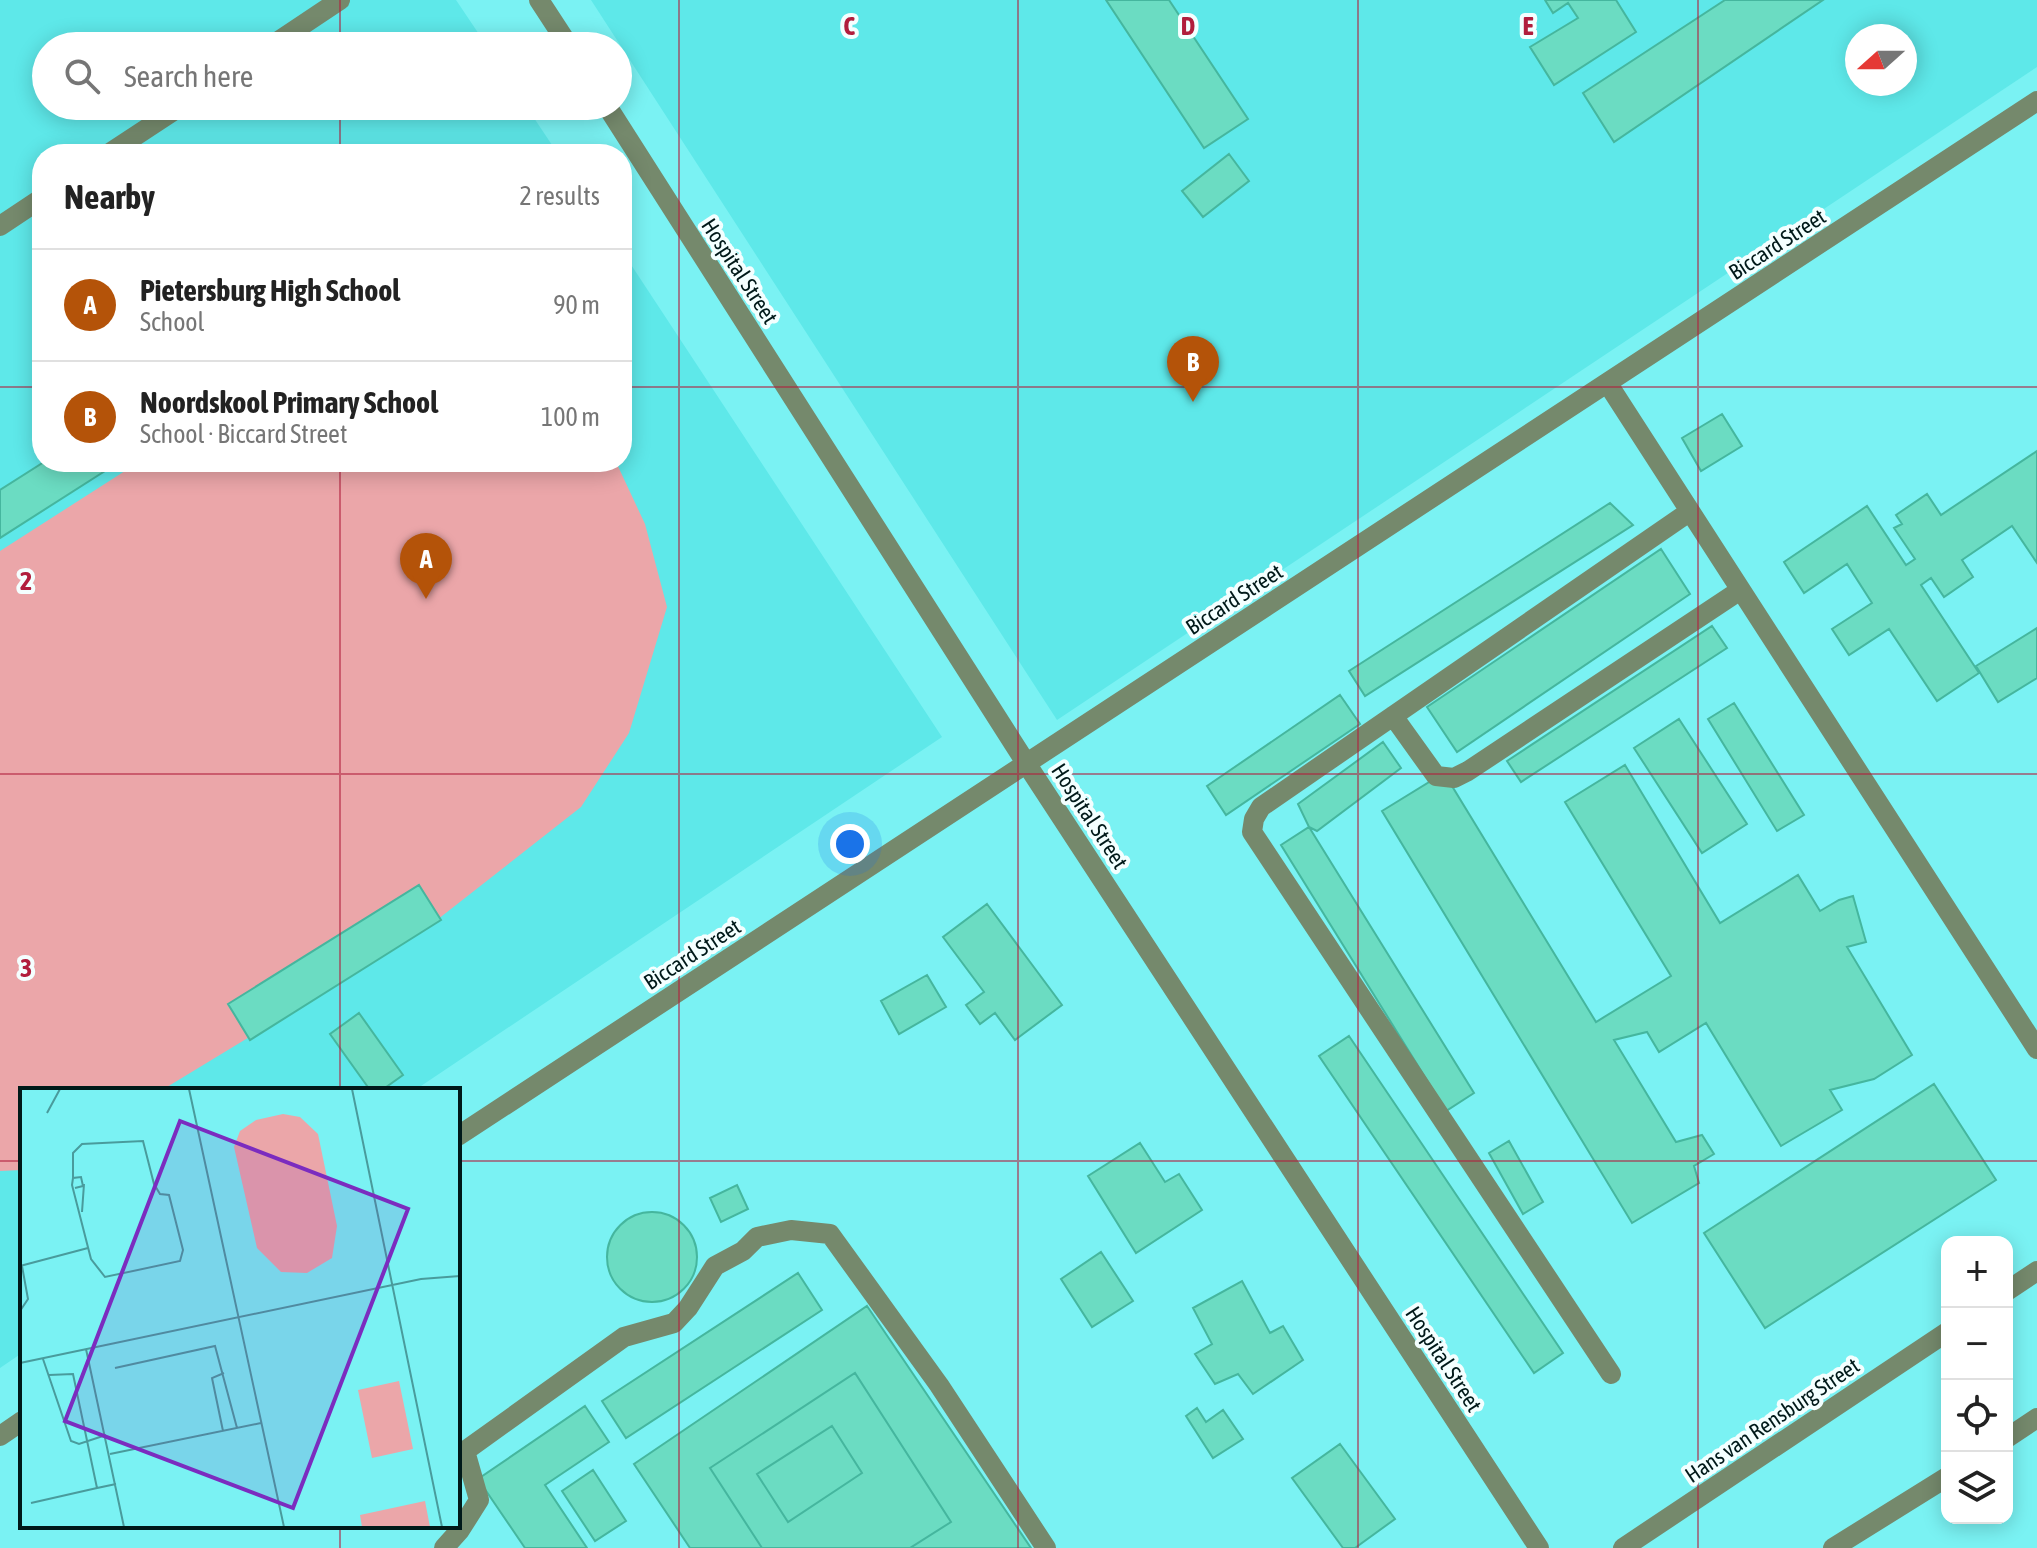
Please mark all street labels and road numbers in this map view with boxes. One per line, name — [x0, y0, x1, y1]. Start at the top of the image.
street label: Biccard Street — [1724, 203, 1830, 285]
street label: Hospital Street — [696, 214, 784, 328]
street label: Biccard Street — [1181, 558, 1287, 640]
street label: Hospital Street — [1046, 759, 1134, 873]
street label: Biccard Street — [639, 913, 745, 995]
street label: Hospital Street — [1400, 1302, 1488, 1416]
street label: Hans van Rensburg Street — [1680, 1352, 1864, 1488]

